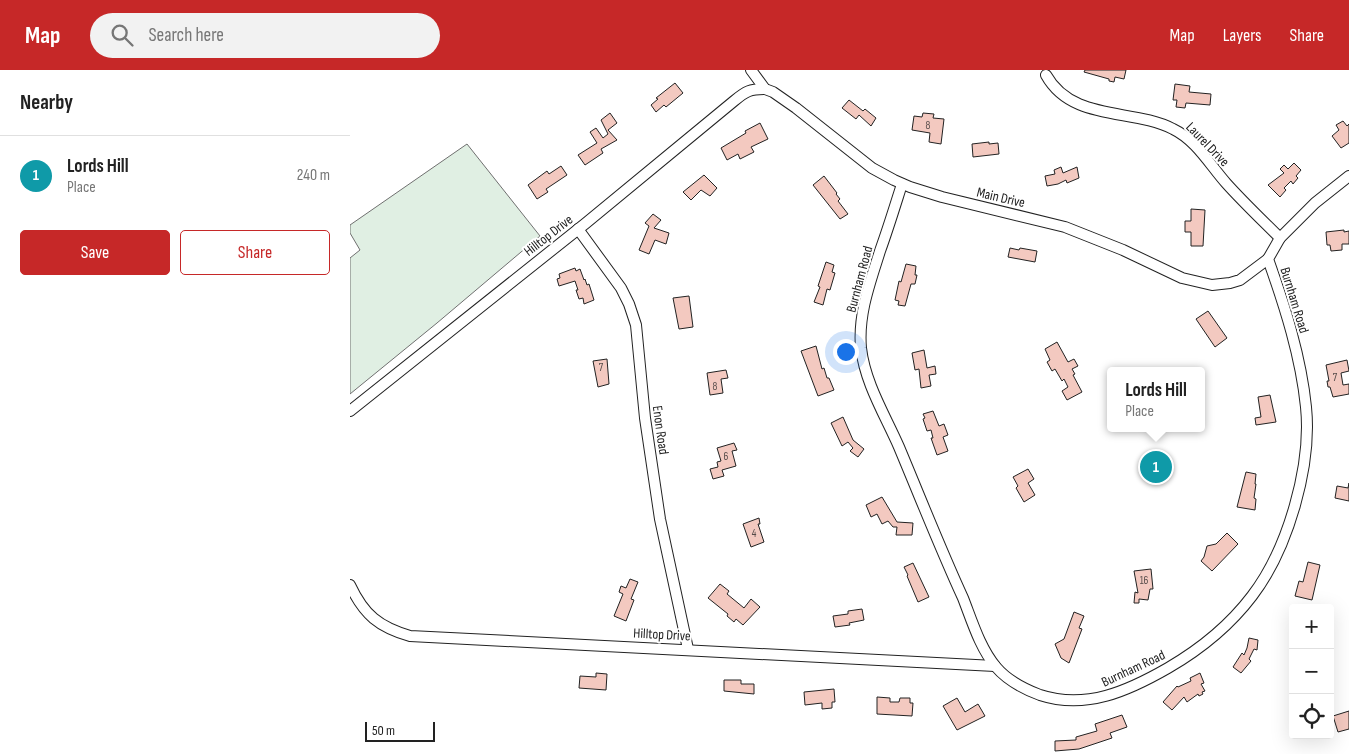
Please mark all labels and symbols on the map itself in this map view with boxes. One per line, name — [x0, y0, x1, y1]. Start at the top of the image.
house number: 8 — [926, 119, 931, 132]
street label: Laurel Drive — [1182, 119, 1233, 170]
street label: Main Drive — [975, 184, 1027, 211]
street label: Hilltop Drive — [520, 211, 576, 260]
street label: Burnham Road — [842, 244, 877, 314]
street label: Burnham Road — [1276, 265, 1313, 335]
your location — [833, 339, 859, 365]
house number: 7 — [599, 361, 604, 374]
house number: 7 — [1333, 371, 1338, 384]
house number: 8 — [713, 380, 718, 393]
street label: Enon Road — [649, 405, 672, 456]
pin: 1 — [1140, 448, 1172, 486]
house number: 6 — [724, 450, 729, 463]
house number: 4 — [752, 527, 757, 540]
house number: 16 — [1140, 574, 1149, 587]
street label: Hilltop Drive — [633, 625, 691, 644]
street label: Burnham Road — [1099, 646, 1168, 691]
scale bar — [365, 719, 435, 742]

